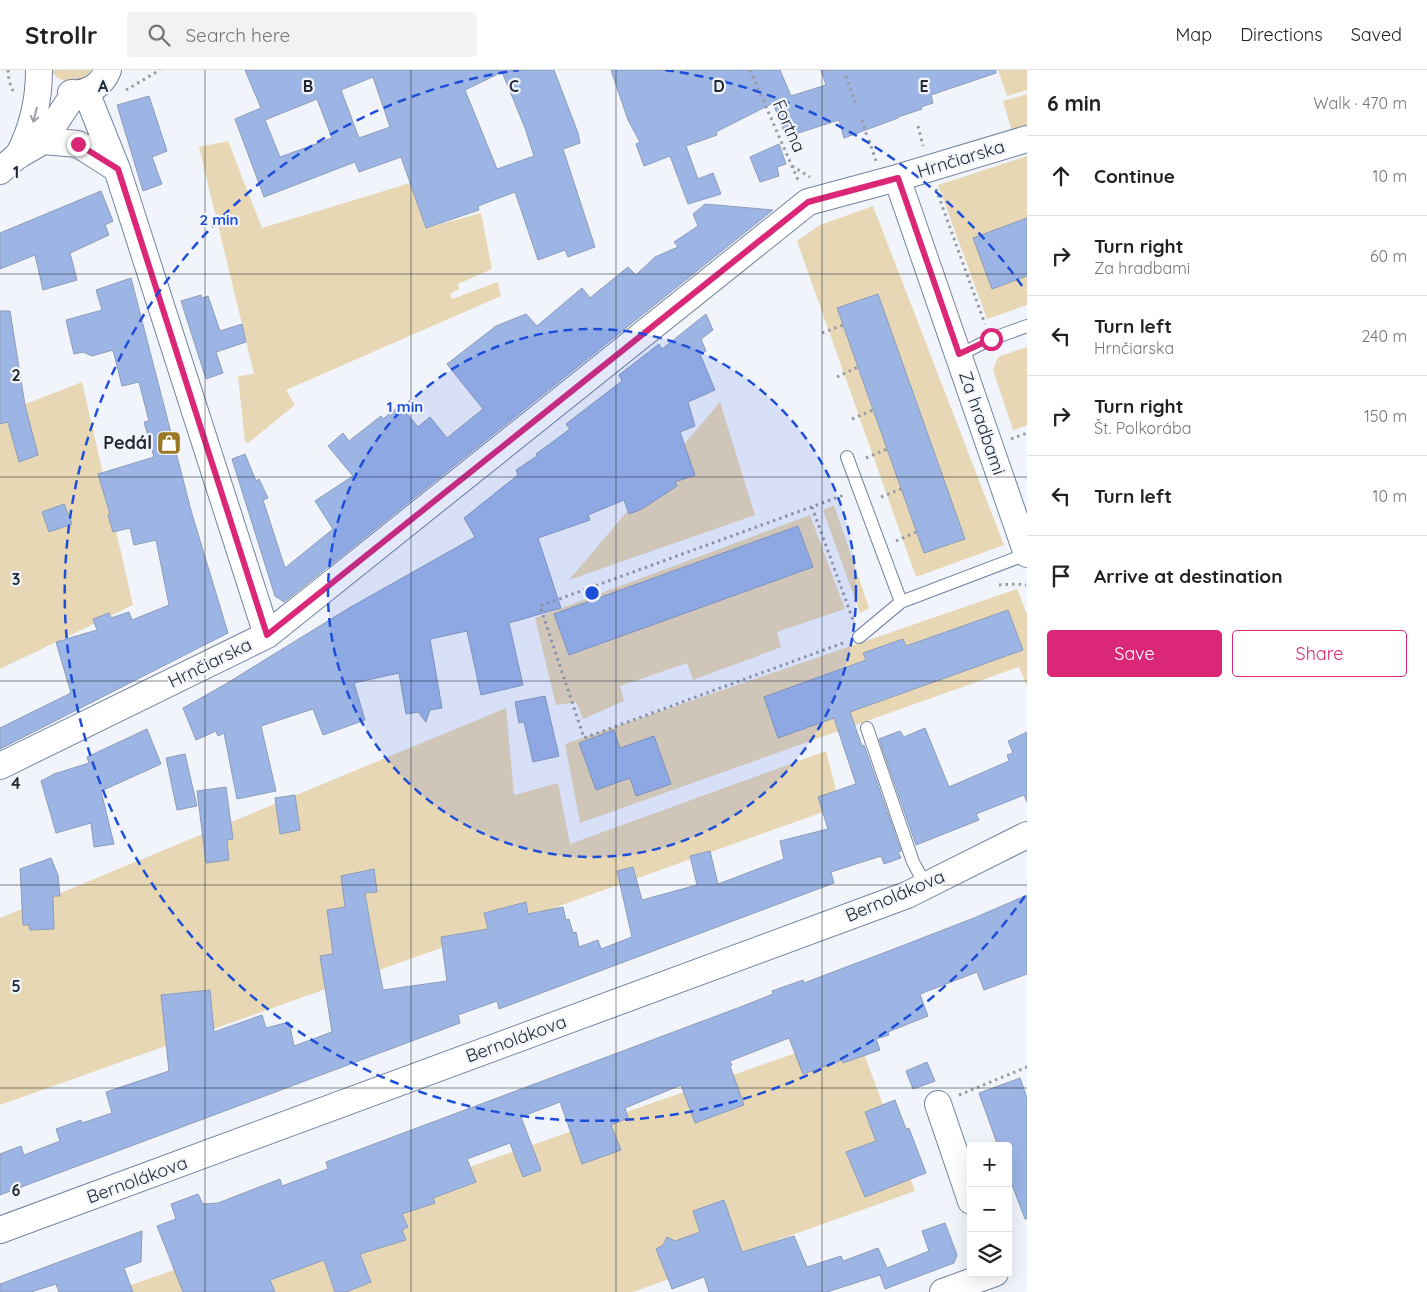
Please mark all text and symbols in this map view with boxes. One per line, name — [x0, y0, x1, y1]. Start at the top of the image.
search box — [127, 12, 477, 57]
text: Strollr — [25, 20, 97, 50]
icon: search — [145, 21, 173, 49]
text: Search here — [185, 23, 290, 47]
text: Map — [1175, 23, 1212, 46]
text: Directions — [1240, 23, 1323, 46]
text: Saved — [1351, 23, 1402, 46]
text: A — [98, 76, 109, 96]
text: B — [303, 76, 313, 96]
text: C — [509, 76, 519, 96]
text: D — [713, 76, 725, 96]
text: E — [919, 76, 929, 96]
text: 6 min — [1047, 90, 1101, 116]
text: Walk · 470 m — [1313, 93, 1407, 113]
street label: Fortna — [768, 96, 811, 156]
one-way arrow — [29, 106, 39, 122]
route end — [67, 133, 90, 156]
street label: Hrnčiarska — [914, 134, 1007, 183]
text: 1 — [13, 162, 19, 182]
icon: ahead — [1047, 162, 1075, 190]
text: Continue — [1094, 164, 1175, 188]
text: 10 m — [1373, 166, 1407, 186]
text: 2 min — [199, 210, 239, 229]
text: Turn right — [1094, 234, 1183, 258]
icon: right — [1047, 242, 1075, 270]
text: 60 m — [1370, 246, 1407, 266]
text: Za hradbami — [1094, 258, 1190, 278]
text: Turn left — [1094, 314, 1172, 338]
icon: left — [1047, 322, 1075, 350]
text: 240 m — [1361, 326, 1407, 346]
route start — [980, 328, 1003, 351]
text: Hrnčiarska — [1094, 338, 1174, 358]
text: 2 — [11, 365, 21, 385]
street label: Za hradbami — [954, 368, 1011, 478]
text: Turn right — [1094, 394, 1183, 418]
text: 1 min — [387, 397, 423, 416]
icon: right — [1047, 402, 1075, 430]
text: 150 m — [1364, 406, 1407, 426]
text: Št. Polkorába — [1094, 418, 1191, 438]
shop icon: Pedál — [156, 430, 182, 456]
place label: Pedál — [103, 431, 152, 454]
icon: left — [1047, 482, 1075, 510]
text: Turn left — [1094, 484, 1172, 508]
text: 10 m — [1373, 486, 1407, 506]
icon: arrive — [1047, 562, 1075, 590]
text: Arrive at destination — [1094, 564, 1283, 588]
text: 3 — [12, 569, 20, 589]
centre of rings — [583, 584, 601, 602]
button: Save — [1047, 630, 1222, 677]
button: Share — [1232, 630, 1407, 677]
street label: Hrnčiarska — [164, 632, 255, 693]
text: 4 — [11, 773, 21, 793]
street label: Bernolákova — [842, 864, 948, 927]
text: 5 — [11, 976, 21, 996]
street label: Bernolákova — [462, 1010, 569, 1067]
map controls — [967, 1142, 1012, 1277]
button: + — [967, 1142, 1012, 1187]
street label: Bernolákova — [83, 1151, 190, 1208]
text: 6 — [12, 1180, 21, 1200]
button: − — [967, 1187, 1012, 1232]
button: layers — [967, 1232, 1012, 1277]

